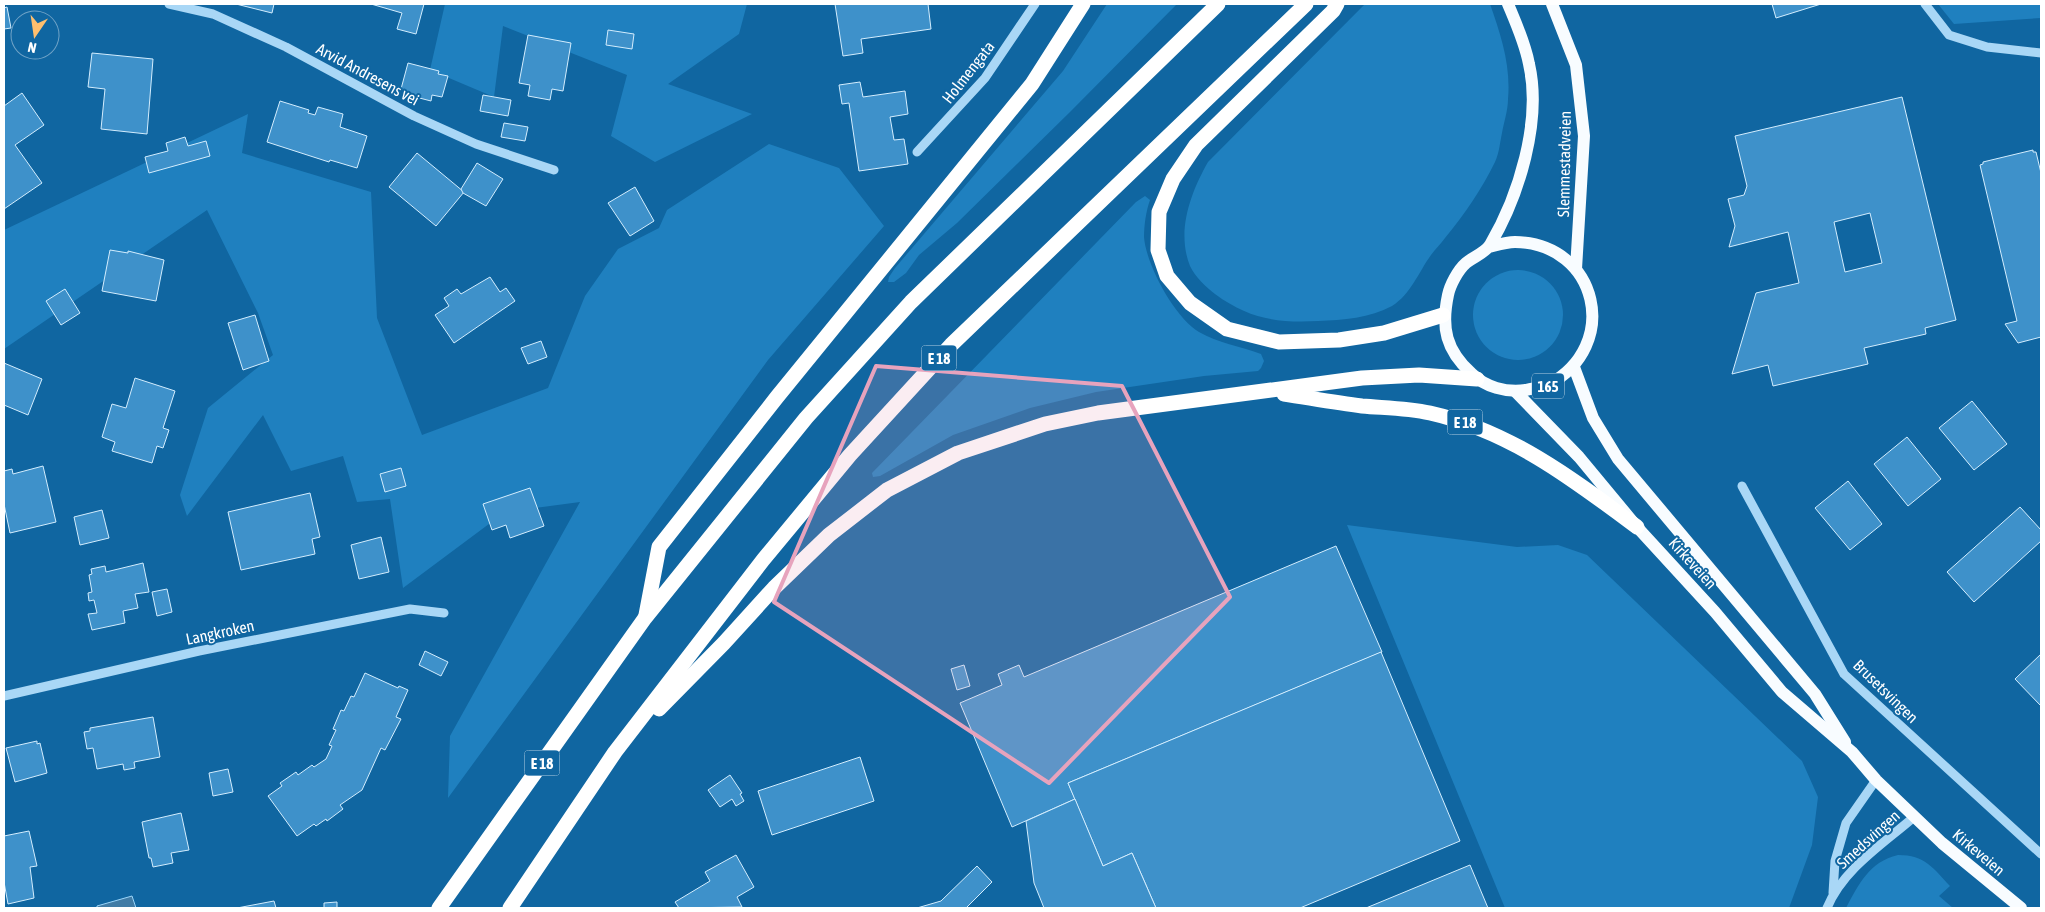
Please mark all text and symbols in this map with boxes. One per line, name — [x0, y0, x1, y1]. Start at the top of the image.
north arrow — [10, 10, 60, 60]
street label: Holmengata — [938, 37, 999, 107]
text: N — [26, 39, 38, 56]
street label: Arvid Andresens vei — [314, 39, 422, 109]
street label: Slemmestadveien — [1554, 111, 1574, 217]
road number: E 18 — [922, 346, 956, 370]
road number: 165 — [1532, 374, 1564, 398]
road number: E 18 — [1448, 410, 1482, 434]
street label: Kirkeveien — [1665, 534, 1721, 592]
street label: Langkroken — [184, 616, 256, 649]
street label: Brusetsvingen — [1849, 656, 1922, 727]
road number: E 18 — [524, 750, 560, 776]
street label: Smedsvingen — [1833, 806, 1904, 873]
street label: Kirkeveien — [1949, 825, 2009, 879]

